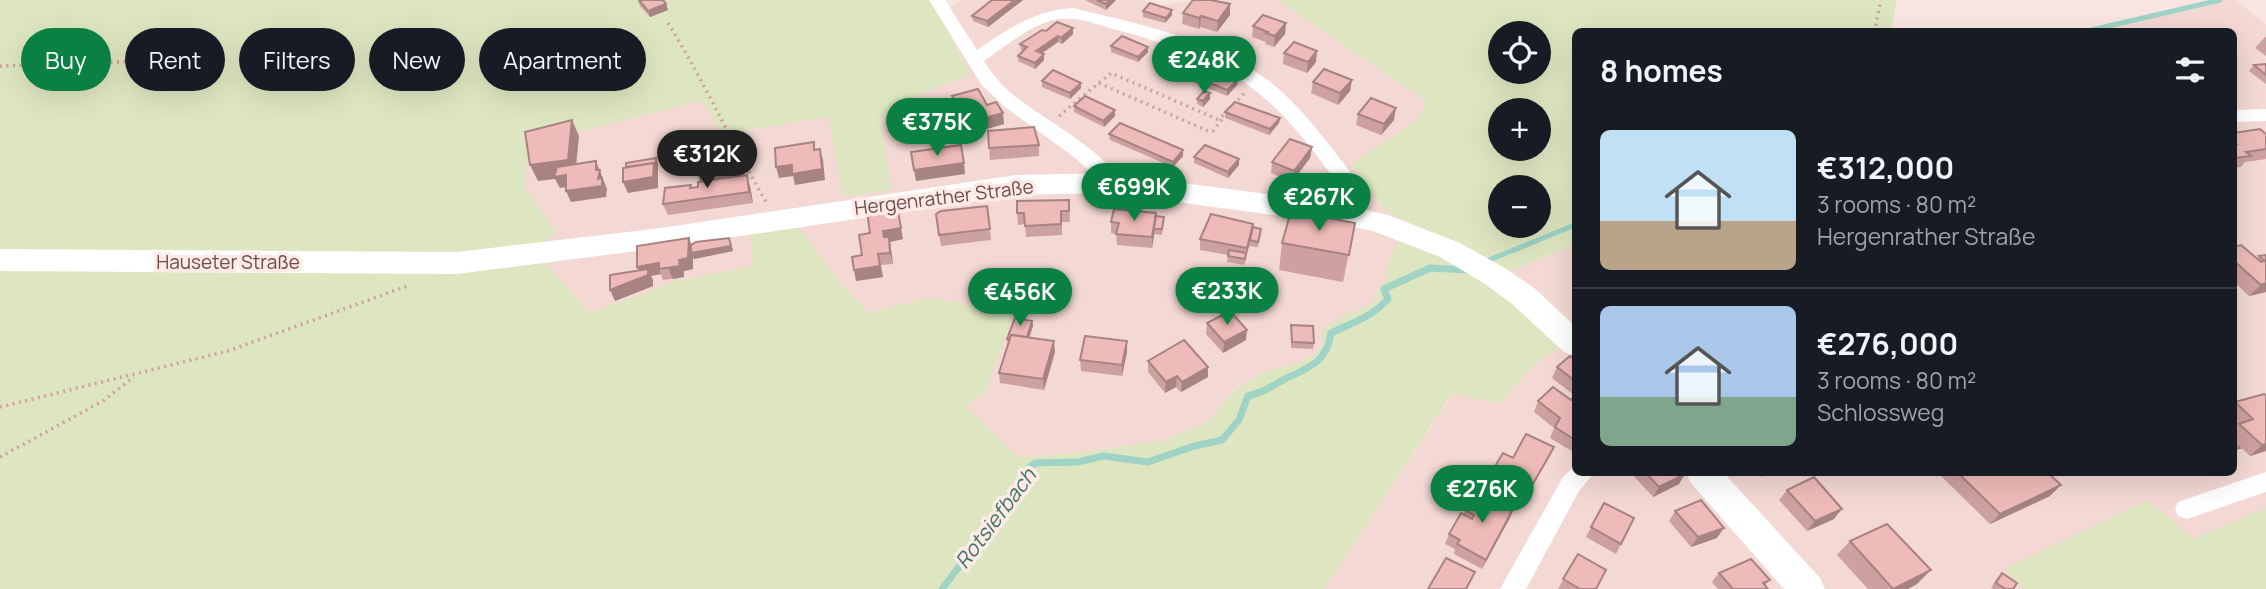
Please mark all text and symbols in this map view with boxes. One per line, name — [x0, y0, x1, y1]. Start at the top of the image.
map controls — [1488, 21, 1551, 238]
button: locate — [1488, 21, 1551, 84]
chip: Buy — [21, 28, 111, 91]
chip: Rent — [125, 28, 225, 91]
chip: Filters — [239, 28, 355, 91]
chip: New — [369, 28, 465, 91]
chip: Apartment — [479, 28, 646, 91]
pin: €248K — [1155, 36, 1253, 96]
text: €248K — [1168, 43, 1240, 75]
text: 8 homes — [1600, 50, 1723, 91]
icon: filters — [2171, 51, 2209, 89]
button: + — [1488, 98, 1551, 161]
pin: €375K — [888, 99, 986, 158]
text: €375K — [902, 105, 972, 137]
pin: €312K — [658, 130, 756, 190]
text: €312K — [673, 137, 741, 169]
text: €312,000 — [1817, 147, 1954, 188]
icon: home — [1656, 158, 1740, 242]
pin: €699K — [1085, 164, 1183, 223]
text: €699K — [1098, 170, 1170, 202]
street label: Hergenrather Straße — [853, 173, 1035, 221]
pin: €267K — [1270, 174, 1368, 233]
button: − — [1488, 175, 1551, 238]
text: €267K — [1284, 180, 1354, 212]
text: 3 rooms · 80 m² — [1817, 188, 1976, 220]
text: Hergenrather Straße — [1817, 220, 2035, 252]
street label: Hauseter Straße — [156, 249, 300, 275]
pin: €456K — [971, 268, 1069, 328]
pin: €233K — [1178, 268, 1276, 327]
text: €233K — [1191, 274, 1263, 306]
text: €456K — [984, 275, 1056, 307]
text: €276,000 — [1817, 323, 1958, 364]
icon: home — [1656, 334, 1740, 418]
text: 3 rooms · 80 m² — [1817, 364, 1976, 396]
text: Schlossweg — [1817, 396, 1944, 428]
water label: Rotsiefbach — [948, 461, 1043, 574]
pin: €276K — [1433, 466, 1531, 525]
text: €276K — [1447, 472, 1517, 504]

